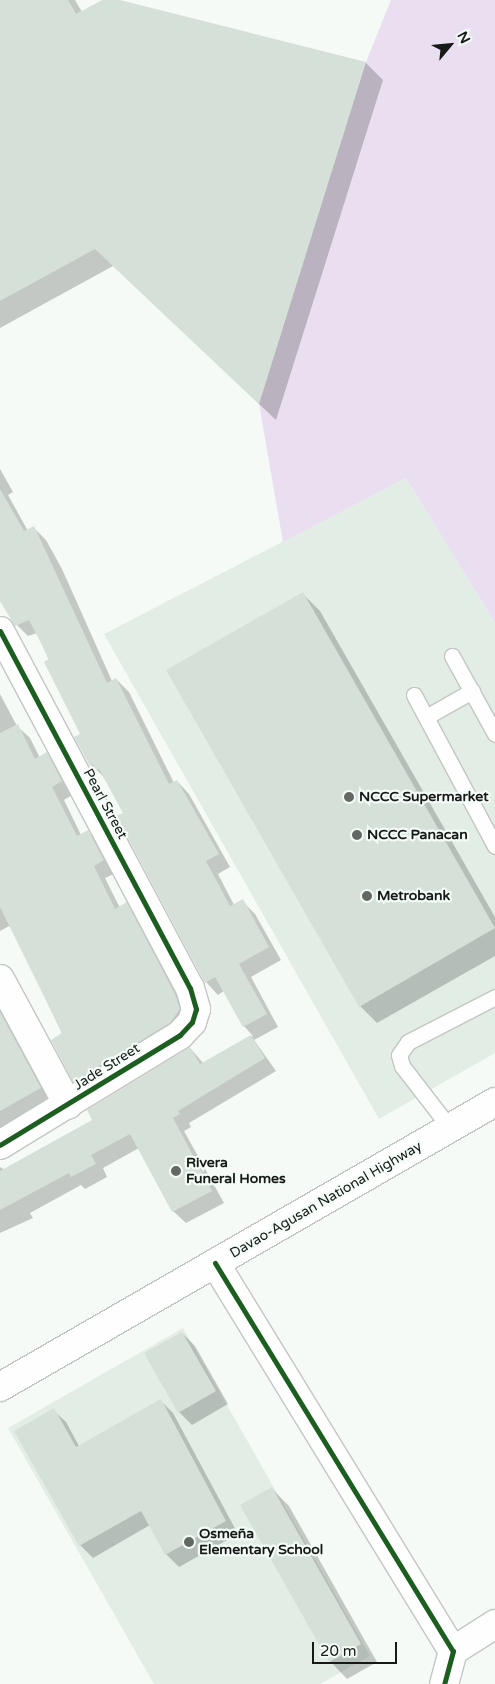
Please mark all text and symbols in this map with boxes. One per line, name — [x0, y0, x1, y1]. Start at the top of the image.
north arrow — [425, 20, 475, 70]
text: N — [454, 29, 474, 47]
street label: Pearl Street — [79, 766, 131, 842]
place label: NCCC Supermarket — [359, 789, 489, 805]
marker: NCCC Supermarket — [343, 791, 355, 803]
place label: NCCC Panacan — [367, 827, 468, 843]
marker: NCCC Panacan — [351, 829, 363, 841]
place label: Metrobank — [377, 888, 450, 904]
marker: Metrobank — [361, 890, 373, 902]
street label: Jade Street — [71, 1040, 143, 1094]
street label: Davao-Agusan National Highway — [227, 1138, 425, 1262]
place label: Rivera Funeral Homes — [186, 1155, 286, 1188]
marker: Rivera Funeral Homes — [170, 1165, 182, 1177]
place label: Osmeña Elementary School — [199, 1526, 323, 1558]
marker: Osmeña Elementary School — [183, 1536, 195, 1548]
scale bar — [315, 1632, 400, 1664]
text: 20 m — [320, 1642, 357, 1660]

